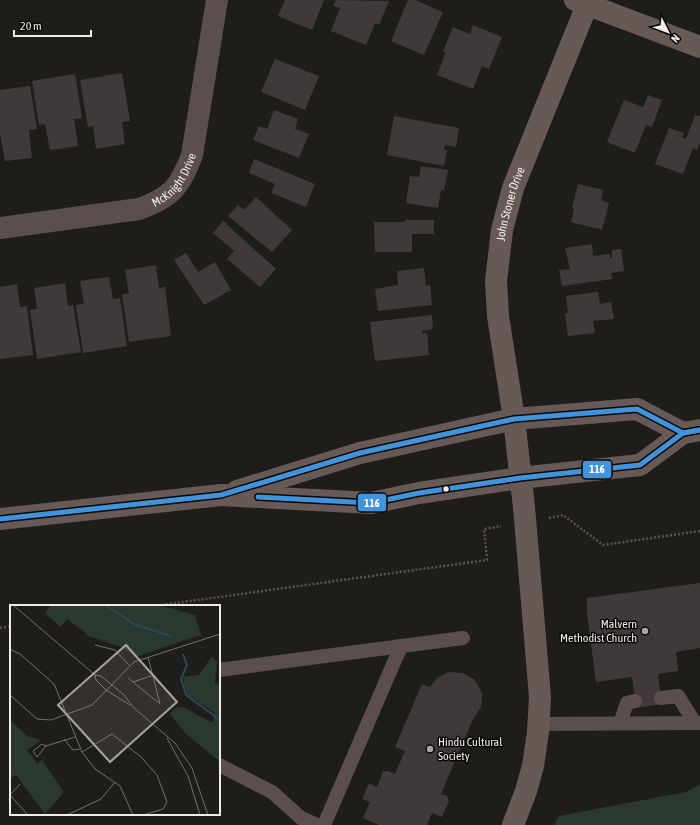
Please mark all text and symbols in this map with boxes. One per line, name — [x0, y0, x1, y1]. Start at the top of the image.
scale bar — [14, 12, 91, 38]
north arrow — [648, 12, 688, 52]
text: 20 m — [20, 19, 42, 33]
text: N — [669, 32, 682, 45]
street label: McKnight Drive — [149, 151, 199, 210]
street label: John Stoner Drive — [494, 165, 528, 242]
line badge: 116 — [582, 460, 612, 479]
text: 116 — [589, 463, 605, 475]
unlabelled marker — [441, 484, 451, 494]
line badge: 116 — [357, 493, 387, 512]
text: 116 — [364, 497, 380, 509]
inset map — [10, 605, 220, 815]
place label: Malvern Methodist Church — [560, 617, 637, 645]
marker: Malvern Methodist Church — [640, 626, 650, 636]
place label: Hindu Cultural Society — [438, 735, 503, 763]
marker: Hindu Cultural Society — [425, 744, 435, 754]

